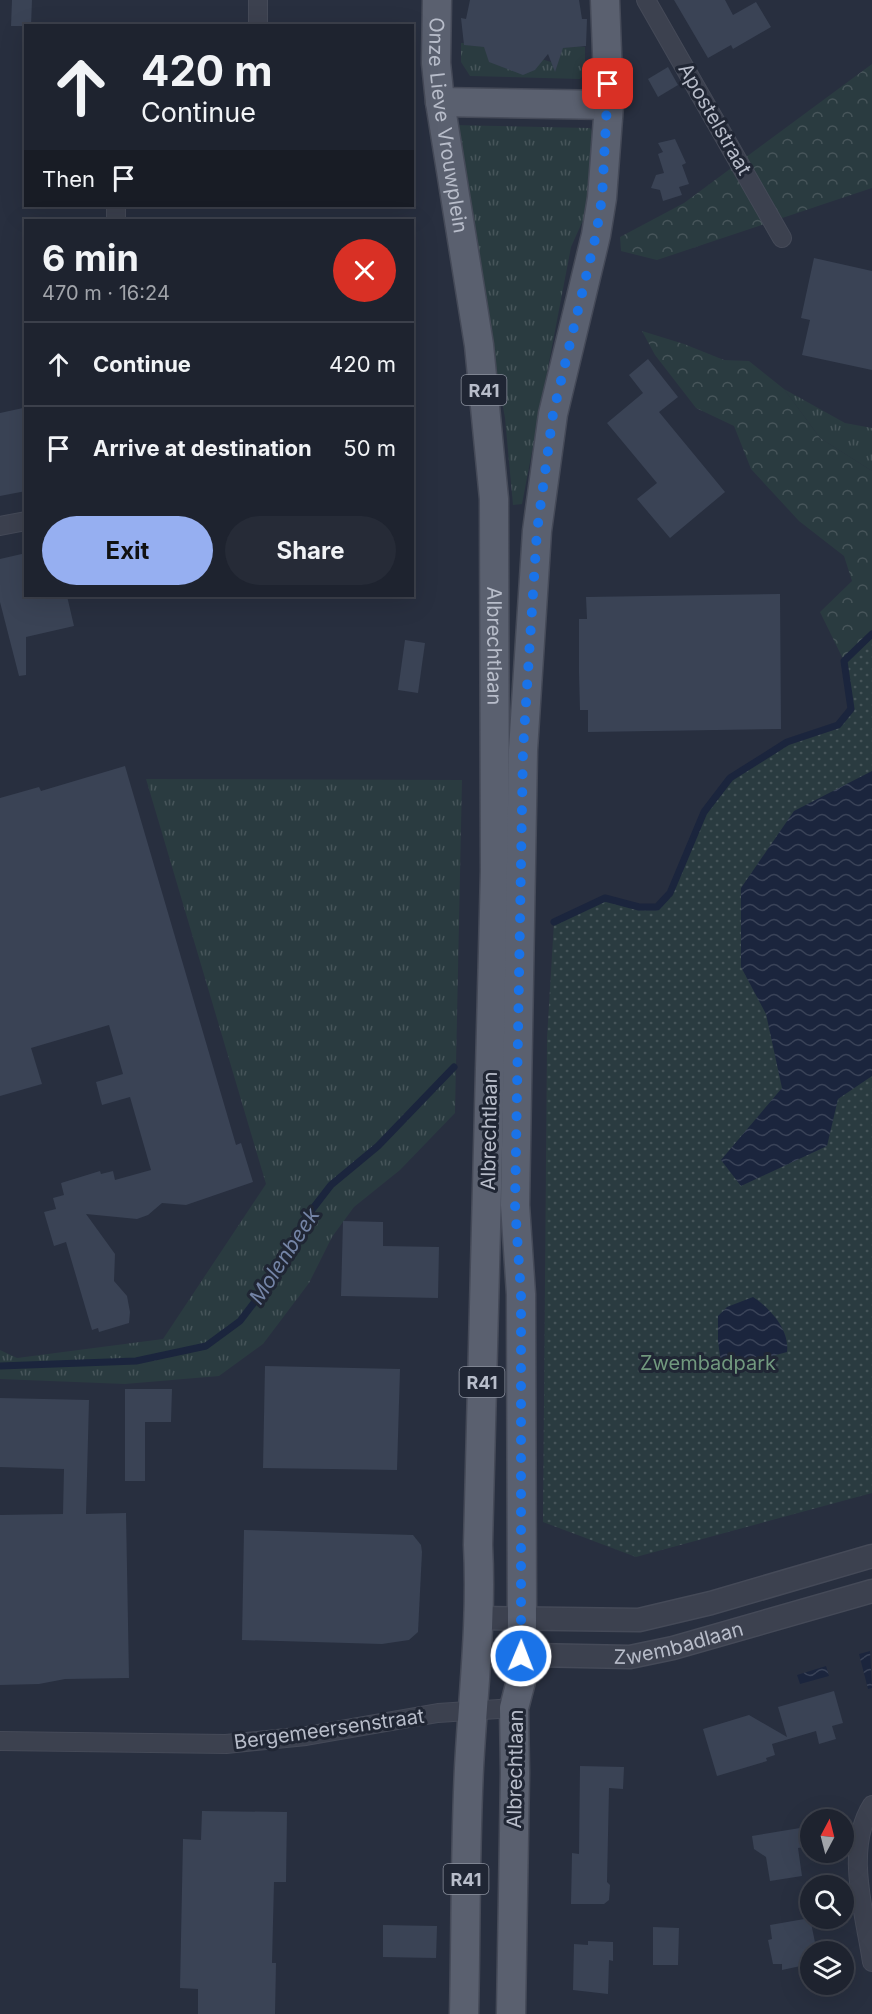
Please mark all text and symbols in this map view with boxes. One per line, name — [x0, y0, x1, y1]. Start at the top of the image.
street label: Onze Lieve Vrouwplein — [424, 17, 473, 235]
text: 420 m — [141, 45, 272, 96]
icon: ahead — [42, 48, 120, 126]
pin — [582, 58, 633, 109]
street label: Apostelstraat — [673, 59, 757, 180]
icon: arrive — [591, 67, 624, 100]
text: Continue — [141, 96, 256, 129]
icon: arrive — [107, 162, 140, 195]
text: Then — [42, 166, 95, 192]
text: 6 min — [42, 236, 139, 280]
button: close — [333, 239, 396, 302]
text: 470 m · 16:24 — [42, 281, 170, 305]
icon: ahead — [42, 348, 75, 381]
text: Continue — [93, 351, 191, 377]
text: 420 m — [329, 351, 396, 377]
road number: R41 — [462, 375, 506, 405]
icon: arrive — [42, 432, 75, 465]
text: Arrive at destination — [93, 435, 312, 461]
text: 50 m — [343, 435, 396, 461]
button: Exit — [42, 516, 213, 585]
button: Share — [225, 516, 396, 585]
street label: Albrechtlaan — [482, 587, 507, 705]
street label: Albrechtlaan — [476, 1071, 502, 1191]
water label: Molenbeek — [244, 1203, 325, 1309]
park label: Zwembadpark — [640, 1351, 776, 1375]
road number: R41 — [460, 1367, 504, 1397]
street label: Zwembadlaan — [613, 1617, 746, 1670]
position arrow — [489, 1624, 553, 1688]
street label: Bergemeersenstraat — [232, 1704, 426, 1754]
street label: Albrechtlaan — [502, 1709, 528, 1829]
north arrow — [800, 1809, 854, 1863]
map controls — [800, 1809, 854, 1995]
road number: R41 — [444, 1864, 488, 1894]
button: search — [800, 1875, 854, 1929]
button: layers — [800, 1941, 854, 1995]

